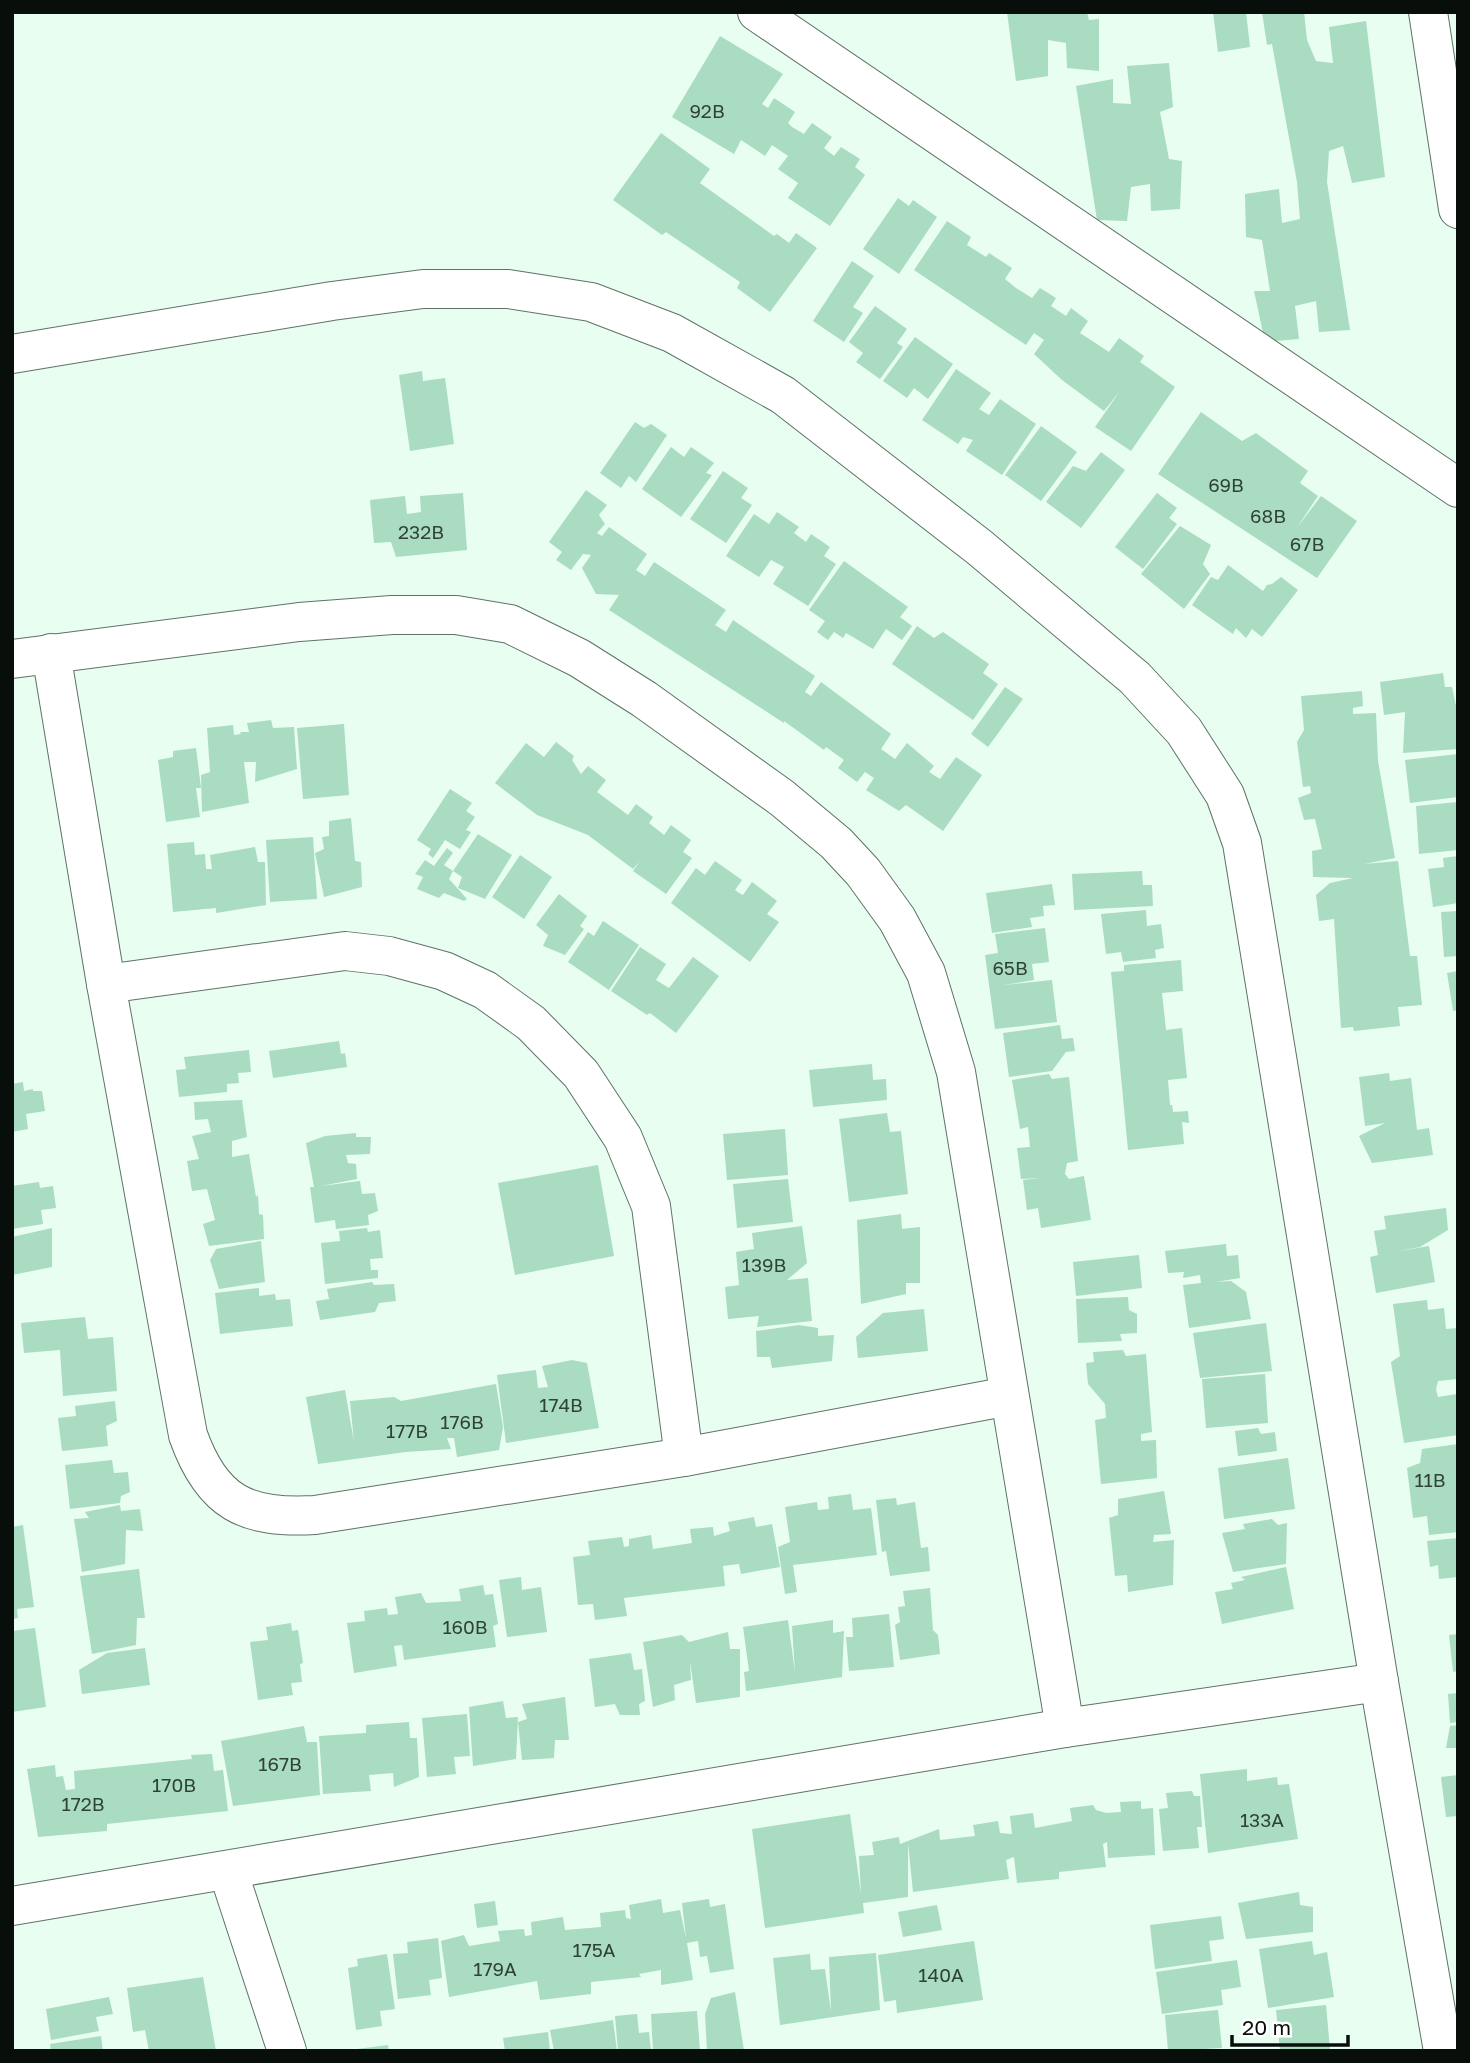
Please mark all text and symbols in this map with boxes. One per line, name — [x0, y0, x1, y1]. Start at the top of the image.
house number: 92B — [689, 99, 725, 122]
house number: 69B — [1208, 473, 1244, 496]
house number: 68B — [1250, 504, 1286, 527]
house number: 232B — [398, 520, 444, 543]
house number: 67B — [1290, 532, 1324, 555]
house number: 65B — [992, 956, 1028, 979]
house number: 139B — [742, 1253, 786, 1276]
house number: 174B — [539, 1393, 583, 1416]
house number: 176B — [440, 1410, 484, 1433]
house number: 177B — [386, 1419, 428, 1442]
house number: 11B — [1414, 1468, 1446, 1491]
house number: 160B — [442, 1615, 488, 1638]
house number: 167B — [258, 1752, 302, 1775]
house number: 170B — [152, 1773, 196, 1796]
house number: 172B — [61, 1792, 105, 1815]
house number: 133A — [1240, 1808, 1284, 1831]
house number: 175A — [572, 1938, 616, 1961]
house number: 179A — [473, 1957, 517, 1980]
house number: 140A — [918, 1963, 964, 1986]
scale bar — [1232, 2004, 1348, 2048]
text: 20 m — [1242, 2014, 1291, 2040]

